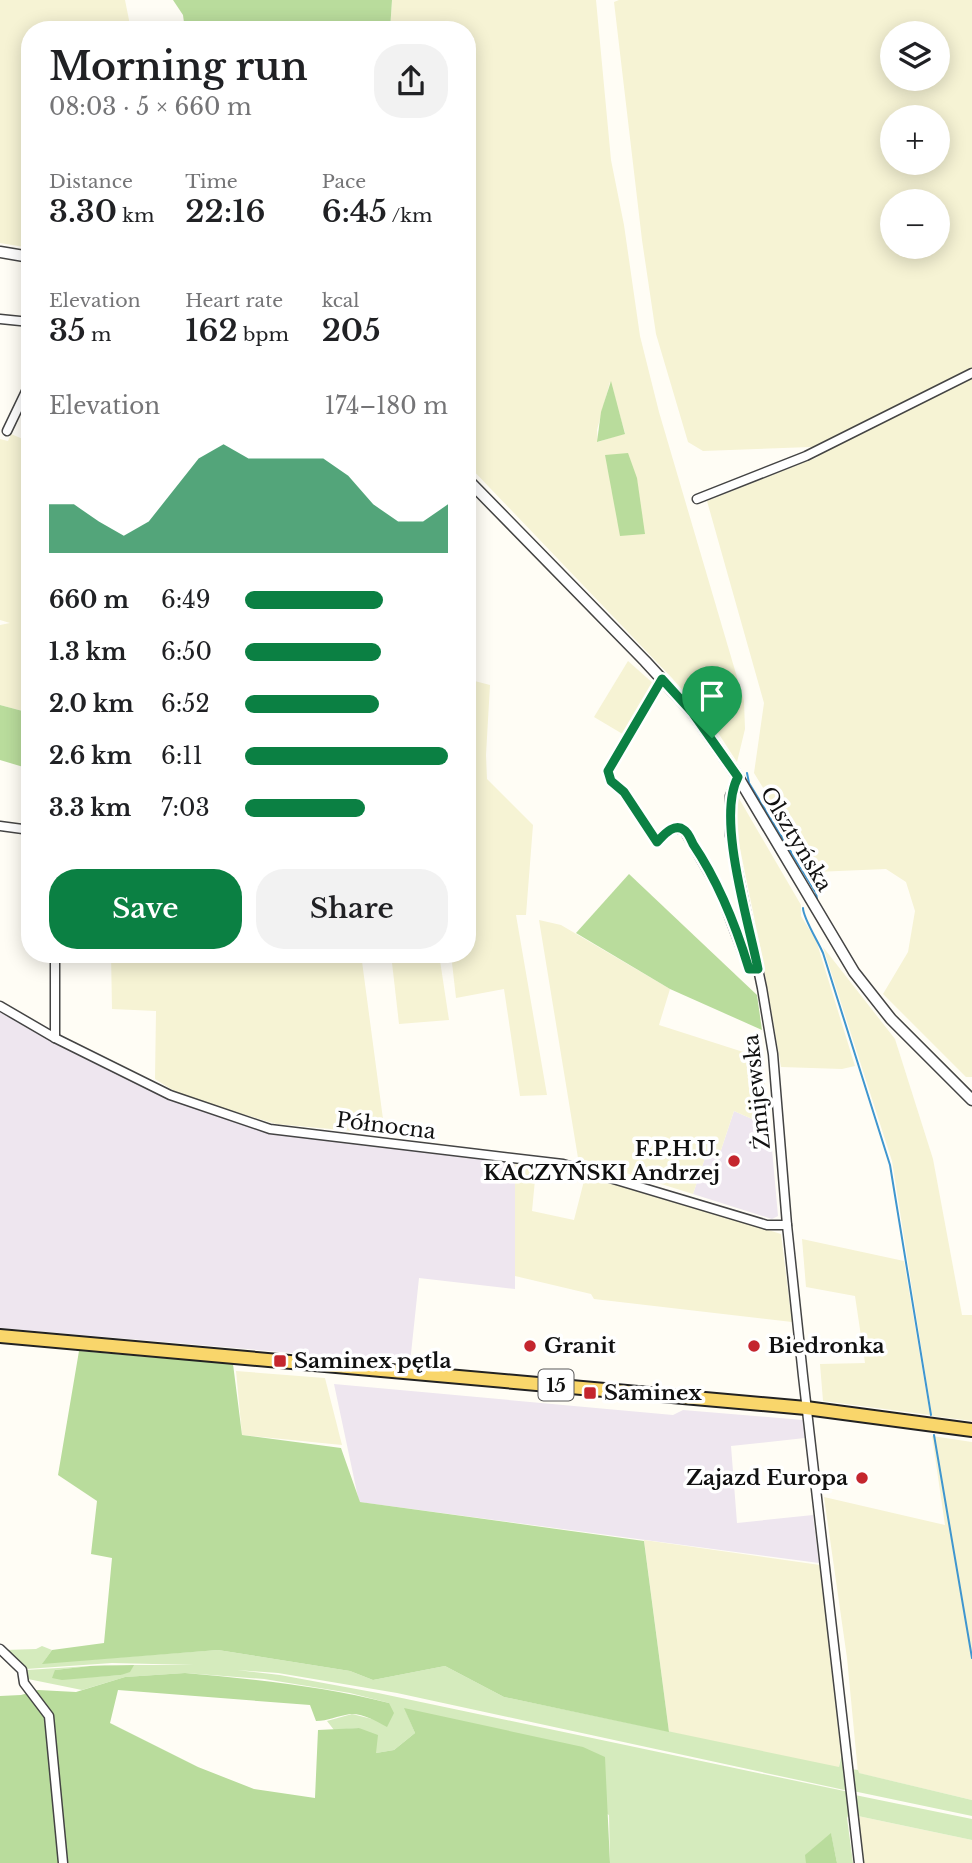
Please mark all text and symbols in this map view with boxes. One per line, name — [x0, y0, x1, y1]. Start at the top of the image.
map controls — [880, 21, 950, 259]
button: layers — [880, 21, 950, 91]
text: Morning run — [49, 43, 308, 90]
button: share — [374, 44, 448, 118]
text: 08:03 · 5 × 660 m — [49, 93, 252, 121]
button: + — [880, 105, 950, 175]
text: Distance — [49, 170, 133, 193]
text: Time — [185, 170, 238, 193]
text: Pace — [322, 170, 366, 193]
button: − — [880, 189, 950, 259]
text: 3.30 — [49, 193, 117, 230]
text: 22:16 — [185, 193, 265, 230]
text: 6:45 — [322, 193, 387, 230]
text: km — [117, 204, 154, 227]
text: /km — [387, 204, 432, 227]
text: Elevation — [49, 289, 141, 312]
text: Heart rate — [185, 289, 283, 312]
text: kcal — [322, 289, 360, 312]
text: 35 — [49, 312, 85, 349]
text: 162 — [185, 312, 238, 349]
text: 205 — [322, 312, 381, 349]
text: m — [85, 323, 111, 346]
text: bpm — [238, 323, 289, 346]
text: Elevation — [49, 392, 160, 420]
text: 174–180 m — [325, 392, 448, 420]
text: 660 m — [49, 586, 129, 614]
text: 6:49 — [161, 586, 211, 614]
text: 1.3 km — [49, 638, 127, 666]
text: 6:50 — [161, 638, 212, 666]
pin — [682, 666, 742, 738]
icon: arrive — [693, 677, 731, 715]
text: 2.0 km — [49, 690, 134, 718]
text: 6:52 — [161, 690, 210, 718]
text: 2.6 km — [49, 742, 132, 770]
text: 6:11 — [161, 742, 203, 770]
street label: Olsztyńska — [755, 782, 838, 896]
text: 3.3 km — [49, 794, 131, 822]
text: 7:03 — [161, 794, 210, 822]
button: Save — [49, 869, 242, 949]
button: Share — [256, 869, 448, 949]
street label: Żmijewska — [738, 1033, 776, 1151]
street label: Północna — [335, 1107, 438, 1145]
place label: F.P.H.U. KACZYŃSKI Andrzej — [483, 1136, 720, 1186]
marker: F.P.H.U. KACZYŃSKI Andrzej — [726, 1153, 742, 1169]
place label: Granit — [544, 1333, 616, 1359]
place label: Biedronka — [768, 1333, 885, 1359]
marker: Granit — [522, 1338, 538, 1354]
marker: Biedronka — [746, 1338, 762, 1354]
place label: Saminex pętla — [294, 1348, 452, 1374]
marker: Saminex pętla — [272, 1353, 288, 1369]
road number: 15 — [538, 1370, 574, 1400]
place label: Saminex — [604, 1380, 702, 1406]
marker: Saminex — [582, 1385, 598, 1401]
place label: Zajazd Europa — [686, 1465, 848, 1491]
marker: Zajazd Europa — [854, 1470, 870, 1486]

